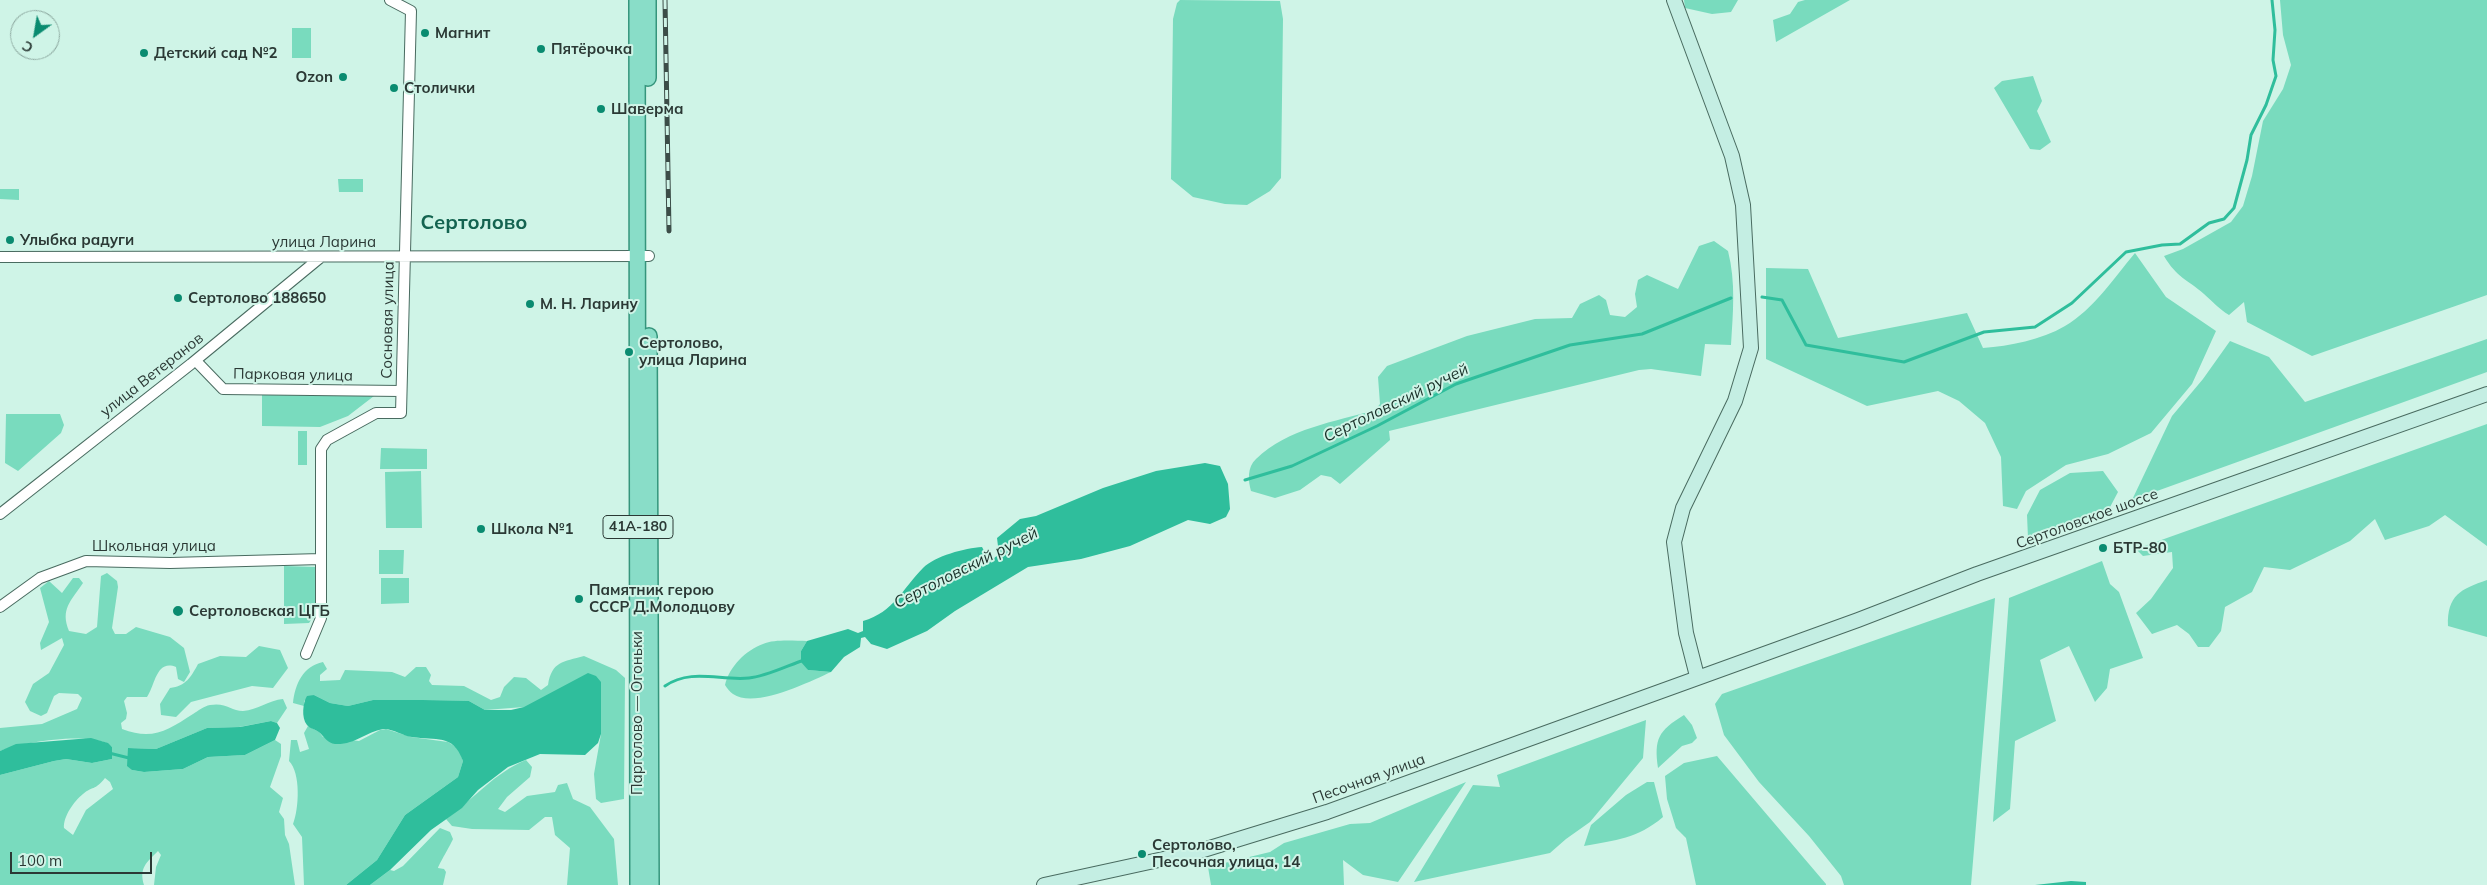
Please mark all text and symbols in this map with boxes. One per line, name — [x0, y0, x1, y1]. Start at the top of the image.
north arrow — [10, 10, 60, 60]
place label: Магнит — [435, 24, 490, 42]
marker: Магнит — [419, 27, 431, 39]
text: С — [19, 37, 36, 57]
place label: Пятёрочка — [551, 40, 632, 58]
marker: Пятёрочка — [535, 43, 547, 55]
place label: Детский сад №2 — [154, 44, 277, 62]
marker: Детский сад №2 — [138, 47, 150, 59]
place label: Ozon — [296, 68, 333, 86]
marker: Ozon — [337, 71, 349, 83]
place label: Столички — [404, 79, 475, 97]
marker: Столички — [388, 82, 400, 94]
place label: Шаверма — [611, 100, 684, 118]
marker: Шаверма — [595, 103, 607, 115]
district label: Сертолово — [421, 211, 527, 235]
place label: Улыбка радуги — [20, 231, 134, 249]
street label: улица Ларина — [272, 233, 376, 251]
marker: Улыбка радуги — [4, 234, 16, 246]
street label: Сосновая улица — [378, 261, 398, 379]
place label: Сертолово 188650 — [188, 289, 326, 307]
marker: Сертолово 188650 — [172, 292, 184, 304]
place label: М. Н. Ларину — [540, 295, 638, 313]
marker: М. Н. Ларину — [524, 298, 536, 310]
street label: улица Ветеранов — [97, 329, 207, 421]
place label: Сертолово, улица Ларина — [639, 334, 747, 369]
marker: Сертолово, улица Ларина — [623, 346, 635, 358]
water label: Сертоловский ручей — [1320, 360, 1472, 446]
street label: Парковая улица — [233, 365, 353, 385]
street label: Сертоловское шоссе — [2014, 485, 2160, 553]
road number: 41А-180 — [603, 516, 673, 538]
place label: Школа №1 — [491, 520, 573, 538]
marker: Школа №1 — [475, 523, 487, 535]
water label: Сертоловский ручей — [891, 523, 1041, 613]
street label: Школьная улица — [92, 537, 216, 555]
place label: БТР-80 — [2113, 539, 2167, 557]
marker: БТР-80 — [2097, 542, 2109, 554]
place label: Памятник герою СССР Д.Молодцову — [589, 581, 735, 616]
marker: Памятник герою СССР Д.Молодцову — [573, 593, 585, 605]
place label: Сертоловская ЦГБ — [189, 602, 330, 620]
marker: Сертоловская ЦГБ — [171, 604, 185, 618]
street label: Парголово — Огоньки — [628, 631, 646, 795]
street label: Песочная улица — [1310, 750, 1428, 808]
place label: Сертолово, Песочная улица, 14 — [1152, 836, 1300, 871]
scale bar — [12, 842, 155, 874]
marker: Сертолово, Песочная улица, 14 — [1136, 848, 1148, 860]
text: 100 m — [18, 851, 62, 870]

